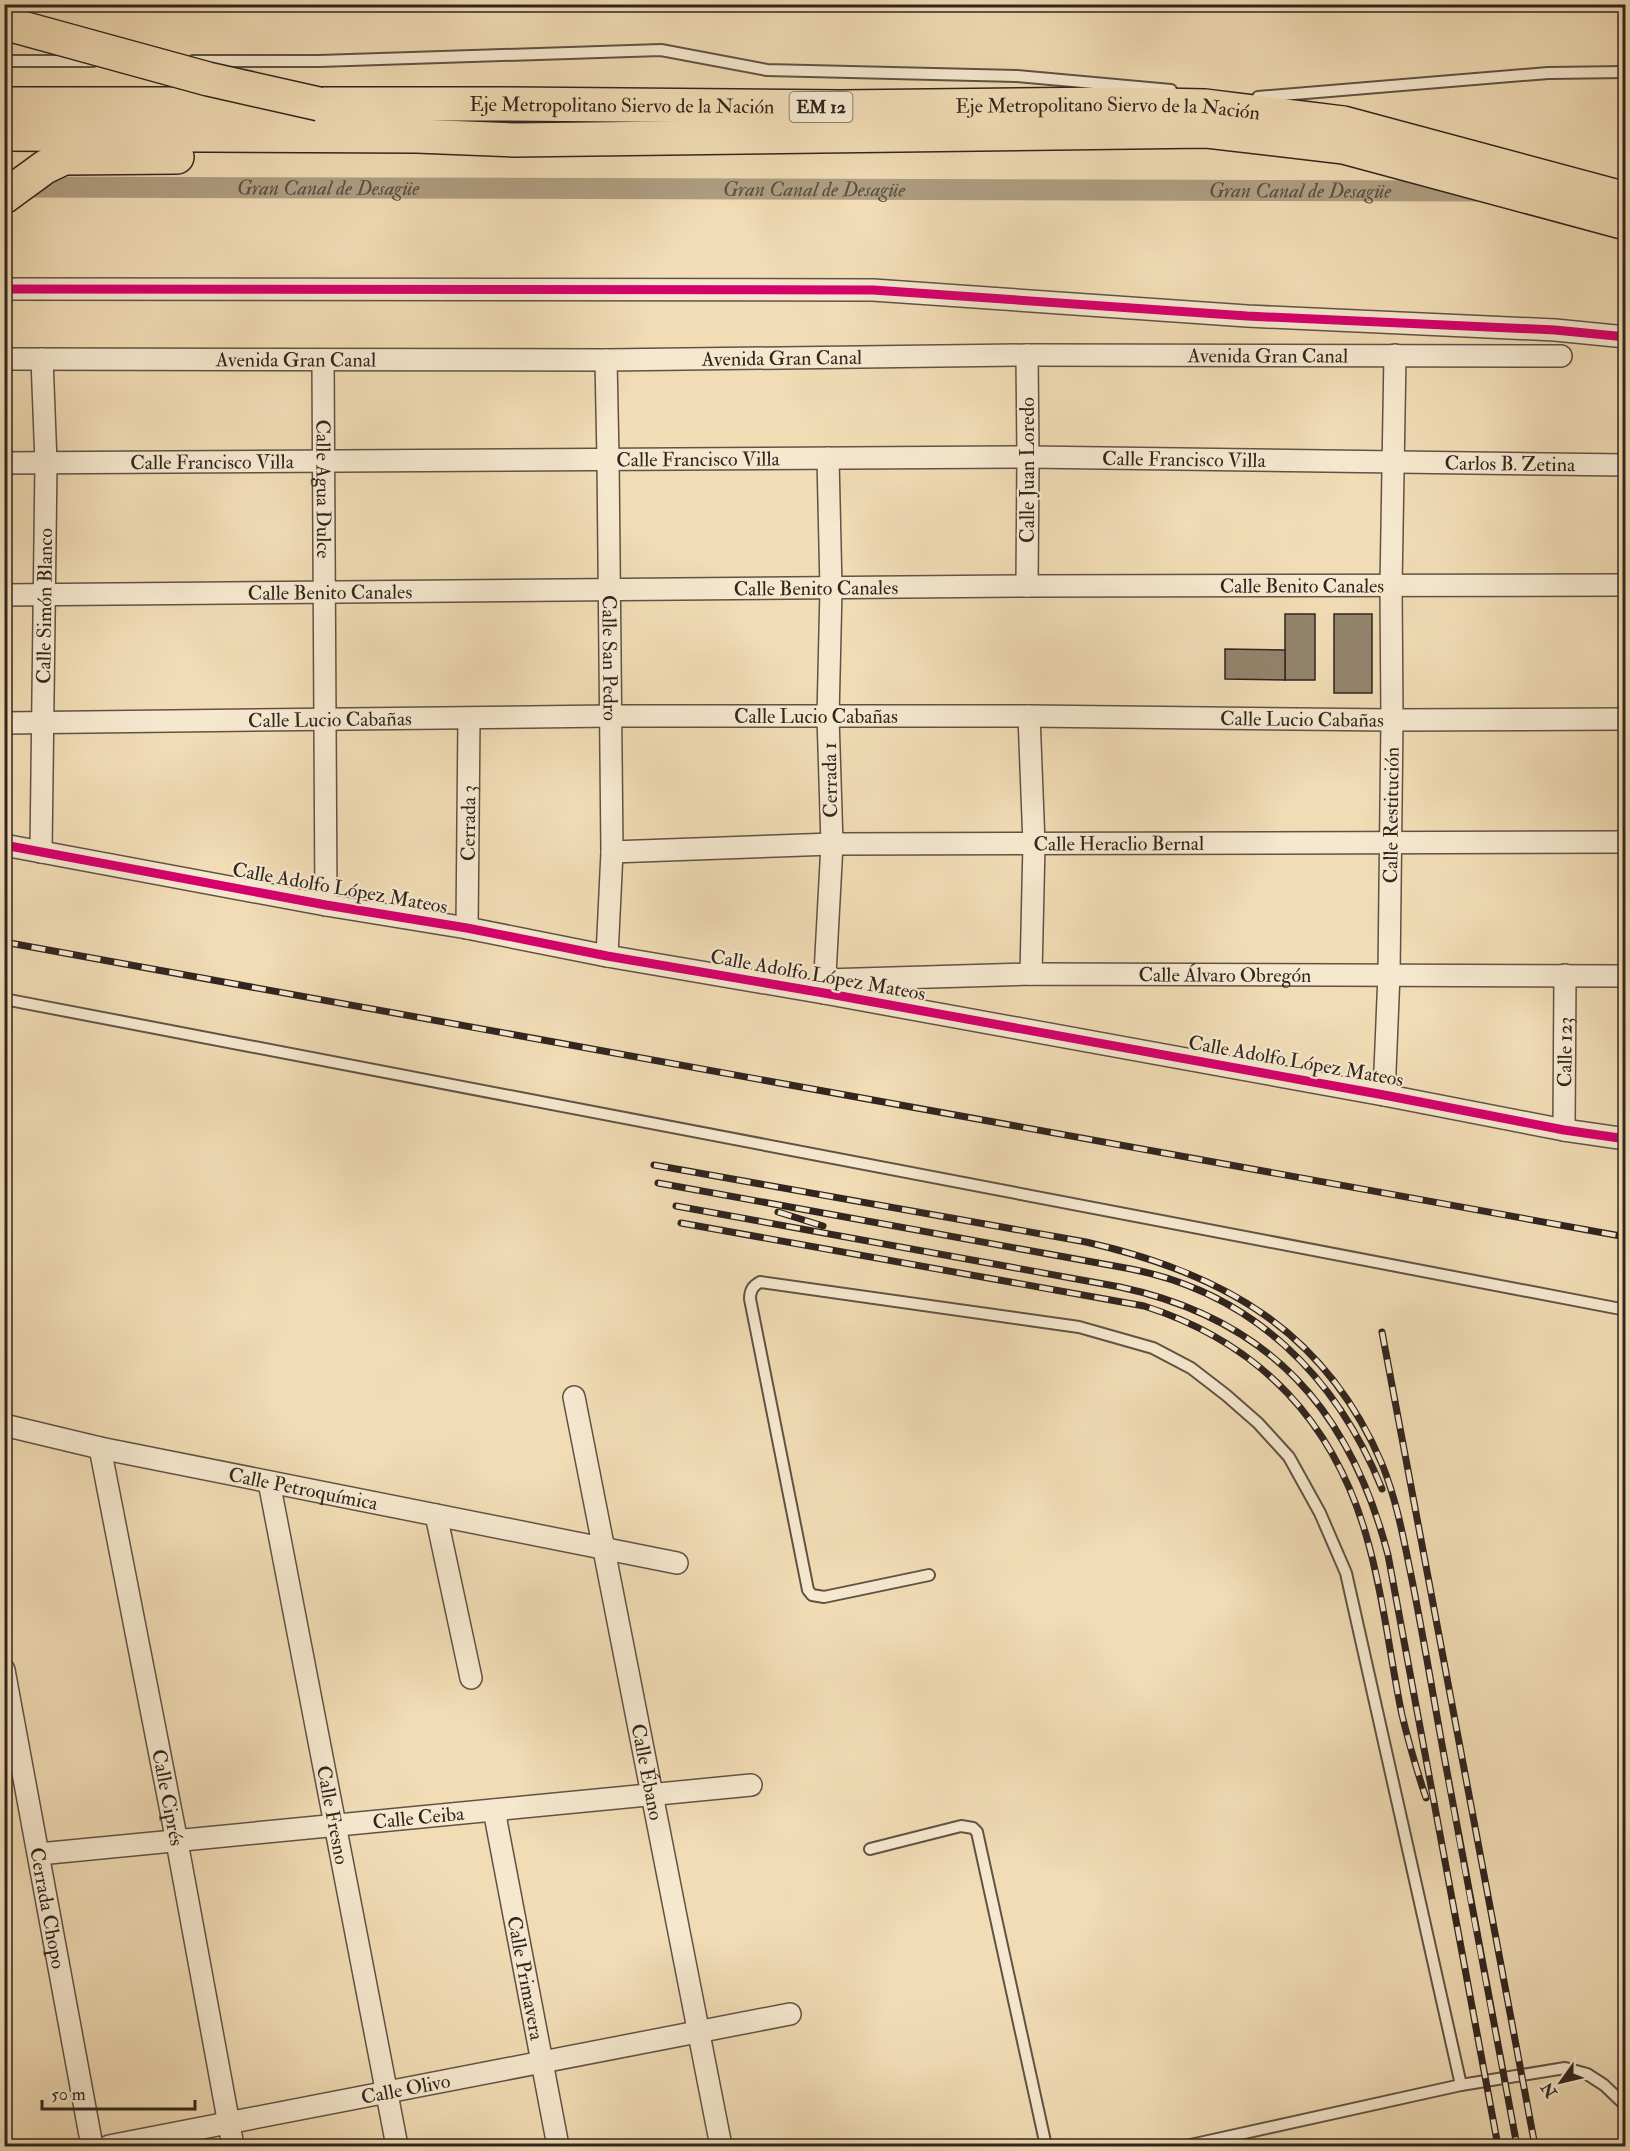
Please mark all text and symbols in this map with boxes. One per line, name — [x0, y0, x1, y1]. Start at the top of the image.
street label: Eje Metropolitano Siervo de la Nación — [470, 91, 775, 119]
street label: Eje Metropolitano Siervo de la Nación — [955, 91, 1262, 125]
road number: EM 12 — [790, 92, 852, 122]
water label: Gran Canal de Desagüe — [237, 174, 420, 202]
water label: Gran Canal de Desagüe — [723, 175, 906, 203]
water label: Gran Canal de Desagüe — [1209, 177, 1392, 204]
street label: Avenida Gran Canal — [1187, 343, 1348, 368]
street label: Avenida Gran Canal — [701, 344, 862, 371]
street label: Avenida Gran Canal — [215, 347, 376, 372]
street label: Calle Juan Loredo — [1015, 397, 1040, 543]
street label: Calle Agua Dulce — [311, 419, 337, 559]
street label: Calle Francisco Villa — [1102, 445, 1267, 473]
street label: Calle Francisco Villa — [616, 446, 781, 472]
street label: Calle Francisco Villa — [130, 449, 295, 475]
street label: Carlos B. Zetina — [1444, 450, 1576, 477]
street label: Calle Simón Blanco — [31, 528, 58, 684]
street label: Calle Benito Canales — [1220, 573, 1384, 598]
street label: Calle Benito Canales — [734, 575, 898, 601]
street label: Calle Benito Canales — [248, 579, 412, 605]
street label: Calle San Pedro — [597, 595, 623, 721]
street label: Calle Lucio Cabañas — [734, 704, 898, 729]
street label: Calle Lucio Cabañas — [248, 706, 412, 733]
street label: Calle Lucio Cabañas — [1220, 706, 1384, 732]
street label: Cerrada 1 — [817, 742, 843, 818]
street label: Calle Restitución — [1378, 747, 1404, 884]
street label: Cerrada 3 — [455, 785, 481, 861]
street label: Calle Heraclio Bernal — [1033, 831, 1204, 856]
street label: Calle Adolfo López Mateos — [230, 857, 450, 920]
street label: Calle Adolfo López Mateos — [708, 944, 928, 1007]
street label: Calle Álvaro Obregón — [1138, 961, 1311, 987]
street label: Calle 123 — [1552, 1017, 1577, 1087]
street label: Calle Adolfo López Mateos — [1186, 1030, 1406, 1093]
street label: Calle Petroquímica — [226, 1461, 381, 1516]
street label: Calle Ébano — [626, 1721, 669, 1822]
street label: Calle Ciprés — [147, 1747, 190, 1848]
street label: Calle Fresno — [311, 1763, 355, 1866]
street label: Calle Ceiba — [371, 1800, 466, 1834]
street label: Cerrada Chopo — [25, 1845, 71, 1971]
street label: Calle Primavera — [502, 1914, 550, 2043]
north arrow — [1531, 2052, 1591, 2112]
street label: Calle Olivo — [359, 2068, 452, 2109]
scale bar — [42, 2073, 195, 2111]
text: N — [1537, 2078, 1562, 2102]
text: 50 m — [51, 2083, 86, 2106]

